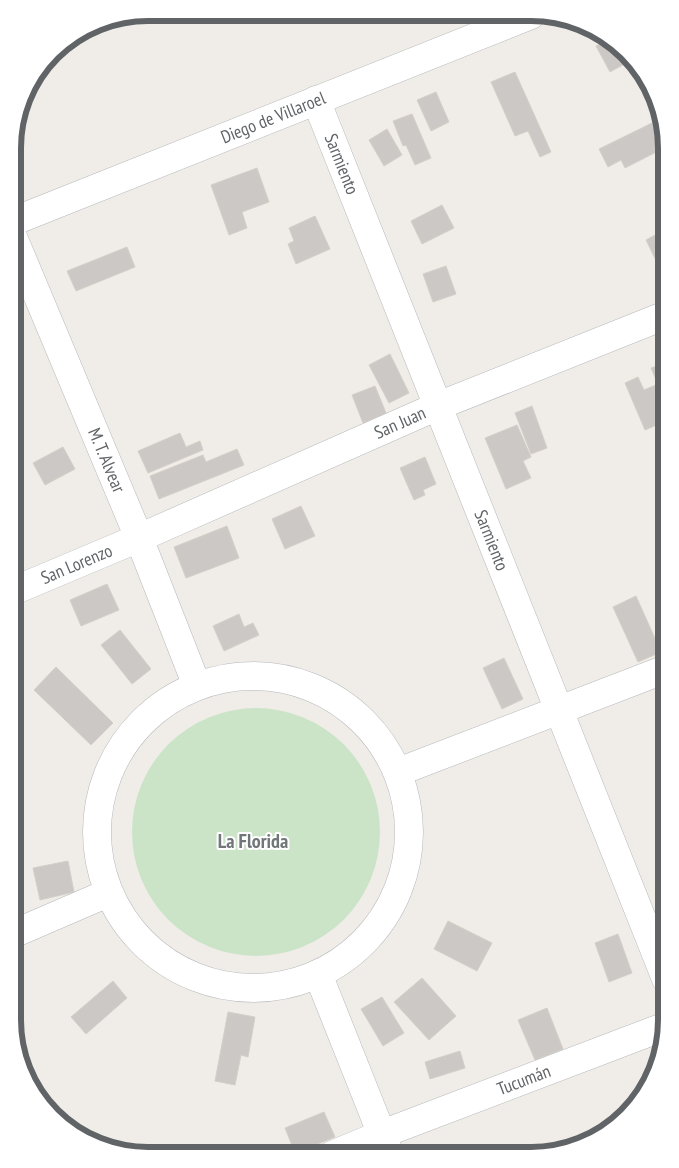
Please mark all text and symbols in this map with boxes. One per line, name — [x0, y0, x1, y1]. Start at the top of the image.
street label: Diego de Villaroel — [217, 86, 330, 148]
street label: Sarmiento — [320, 130, 364, 198]
street label: San Juan — [370, 401, 429, 444]
street label: M. T. Alvear — [83, 424, 131, 496]
street label: Sarmiento — [469, 506, 514, 574]
street label: San Lorenzo — [37, 538, 116, 589]
district label: La Florida — [218, 828, 288, 854]
street label: Tucumán — [494, 1059, 554, 1100]

